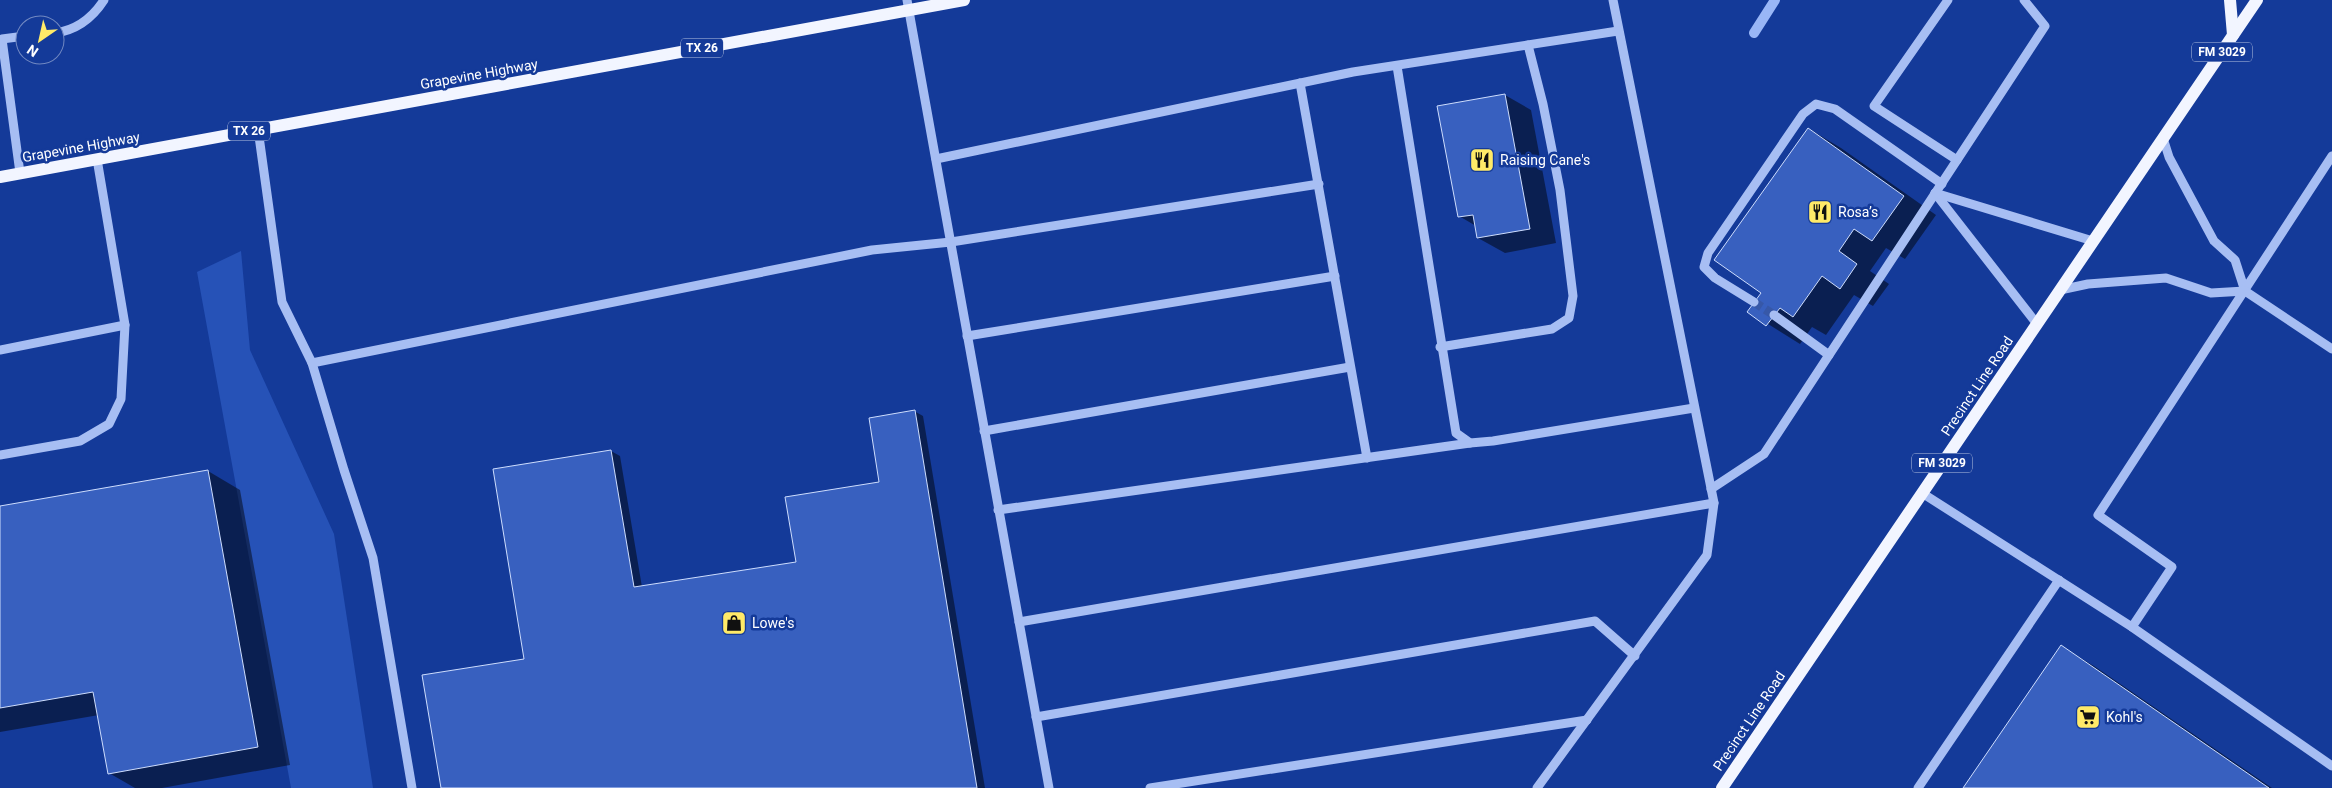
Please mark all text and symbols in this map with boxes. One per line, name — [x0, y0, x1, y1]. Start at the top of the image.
north arrow — [15, 15, 65, 65]
road number: TX 26 — [681, 38, 723, 58]
text: N — [24, 41, 41, 60]
road number: FM 3029 — [2192, 42, 2252, 62]
street label: Grapevine Highway — [419, 56, 539, 92]
road number: TX 26 — [228, 122, 270, 140]
street label: Grapevine Highway — [21, 129, 141, 165]
restaurant icon: Raising Cane's — [1469, 147, 1495, 173]
place label: Raising Cane's — [1500, 152, 1590, 168]
restaurant icon: Rosa’s — [1807, 199, 1833, 225]
place label: Rosa’s — [1838, 204, 1878, 220]
street label: Precinct Line Road — [1938, 333, 2016, 439]
road number: FM 3029 — [1912, 453, 1972, 472]
shop icon: Lowe's — [721, 610, 747, 636]
place label: Lowe's — [752, 615, 795, 631]
street label: Precinct Line Road — [1710, 668, 1788, 774]
supermarket icon: Kohl's — [2075, 704, 2101, 730]
place label: Kohl's — [2106, 709, 2143, 725]

